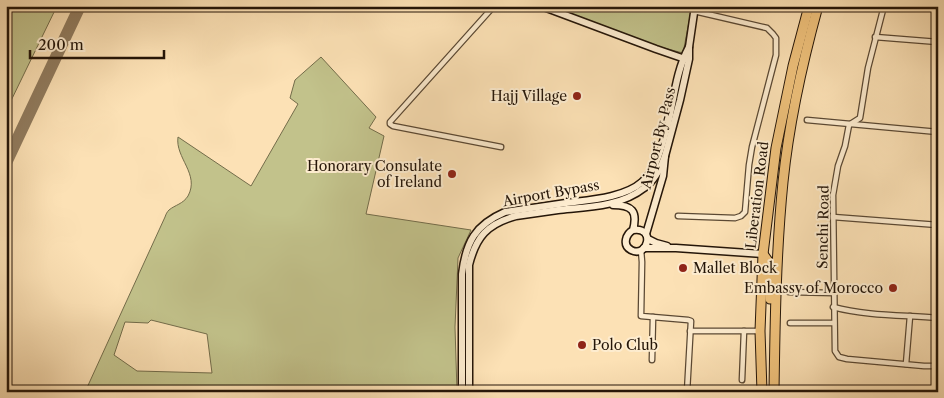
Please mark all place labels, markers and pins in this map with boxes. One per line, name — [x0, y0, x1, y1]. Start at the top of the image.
place label: Hajj Village — [491, 87, 567, 105]
marker: Hajj Village — [571, 90, 583, 102]
place label: Honorary Consulate of Ireland — [307, 157, 442, 191]
marker: Honorary Consulate of Ireland — [446, 168, 458, 180]
place label: Mallet Block — [693, 259, 778, 277]
marker: Mallet Block — [677, 262, 689, 274]
place label: Embassy of Morocco — [744, 279, 883, 297]
marker: Embassy of Morocco — [887, 282, 899, 294]
place label: Polo Club — [592, 336, 658, 354]
marker: Polo Club — [576, 339, 588, 351]

